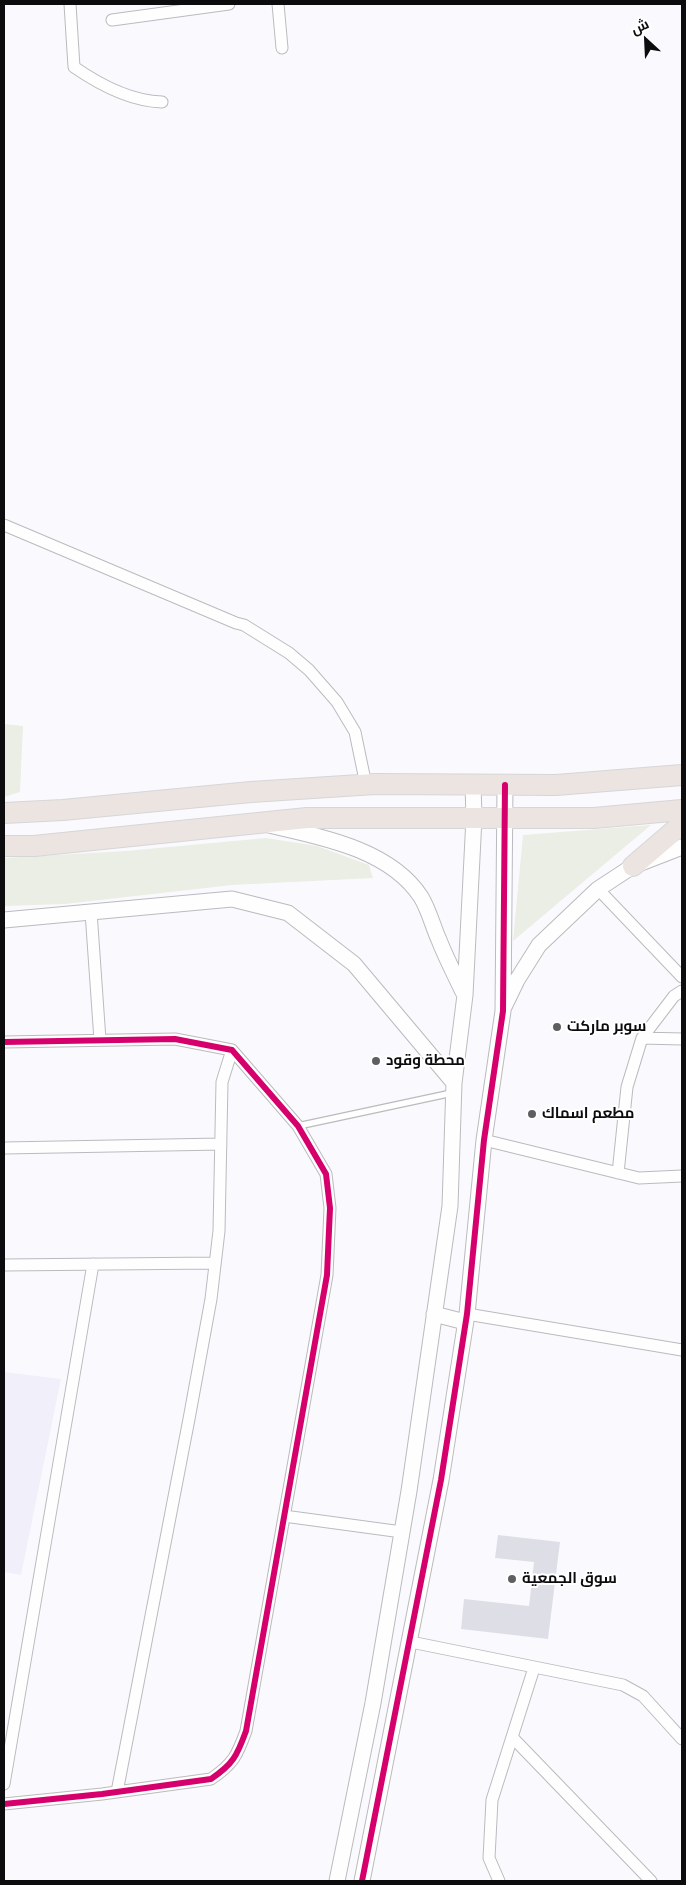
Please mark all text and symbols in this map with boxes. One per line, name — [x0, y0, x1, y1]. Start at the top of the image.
text: ش — [628, 14, 652, 38]
north arrow — [621, 15, 671, 65]
place label: سوبر ماركت — [567, 1018, 646, 1036]
marker: سوبر ماركت — [551, 1021, 563, 1033]
place label: محطة وقود — [386, 1052, 465, 1070]
marker: محطة وقود — [370, 1055, 382, 1067]
place label: مطعم اسماك — [542, 1105, 635, 1123]
marker: مطعم اسماك — [526, 1108, 538, 1120]
place label: سوق الجمعية — [522, 1570, 617, 1588]
marker: سوق الجمعية — [506, 1573, 518, 1585]

